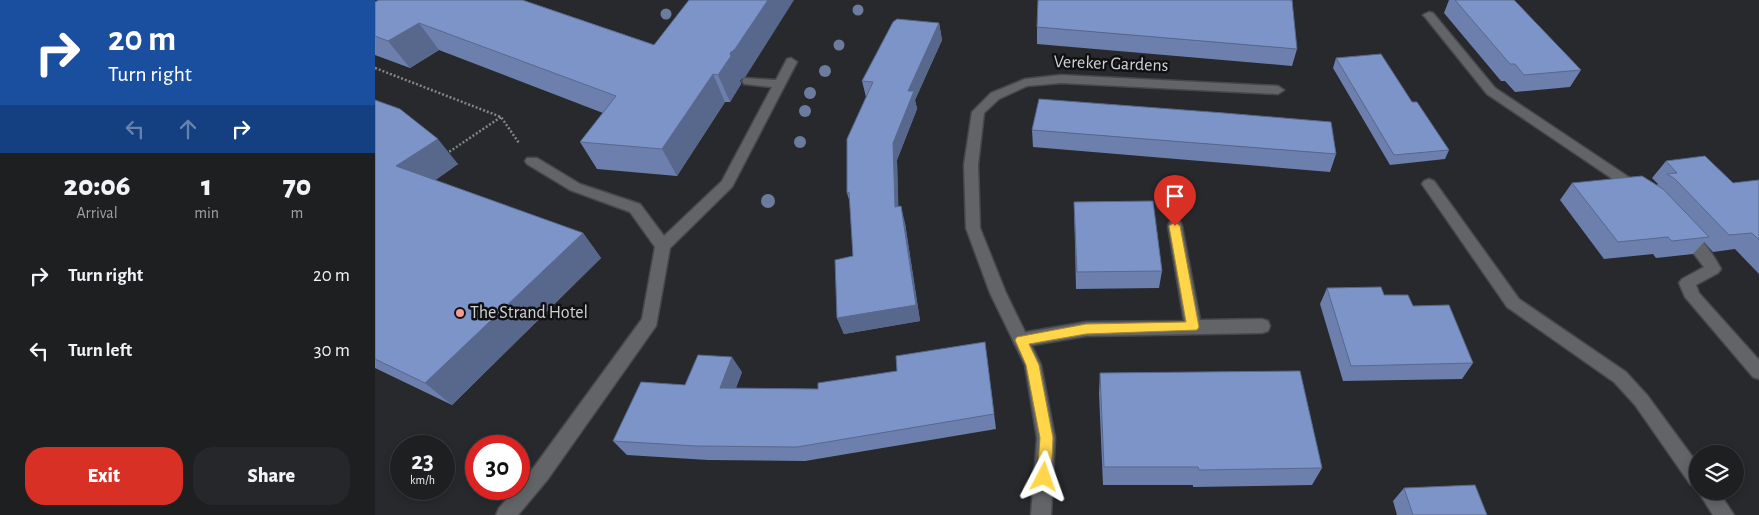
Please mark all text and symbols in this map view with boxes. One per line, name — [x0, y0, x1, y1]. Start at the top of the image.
icon: right — [25, 20, 90, 85]
text: 20 m — [108, 22, 176, 57]
street label: Vereker Gardens — [1053, 53, 1169, 75]
text: Turn right — [108, 63, 192, 85]
icon: left — [121, 115, 149, 143]
icon: ahead — [174, 115, 202, 143]
icon: right — [227, 115, 255, 143]
text: 20:06 — [64, 171, 131, 201]
text: 1 — [201, 171, 212, 201]
text: 70 — [283, 171, 311, 201]
pin — [1154, 175, 1196, 226]
icon: arrive — [1161, 182, 1189, 210]
text: Arrival — [76, 205, 118, 221]
text: min — [194, 205, 219, 221]
text: m — [291, 205, 303, 221]
icon: right — [25, 262, 53, 290]
text: Turn right — [68, 266, 143, 285]
text: 20 m — [313, 266, 350, 285]
place label: The Strand Hotel — [470, 304, 588, 322]
marker: The Strand Hotel — [454, 307, 466, 319]
icon: left — [25, 337, 53, 365]
text: Turn left — [68, 341, 132, 360]
text: 30 m — [314, 341, 350, 360]
speed limit sign: 30 — [465, 435, 530, 500]
map controls — [1689, 445, 1744, 500]
button: layers — [1689, 445, 1744, 500]
button: Exit — [25, 447, 183, 505]
button: Share — [193, 447, 350, 505]
text: 23 — [411, 449, 434, 474]
position arrow — [1017, 450, 1069, 502]
text: km/h — [410, 474, 435, 486]

